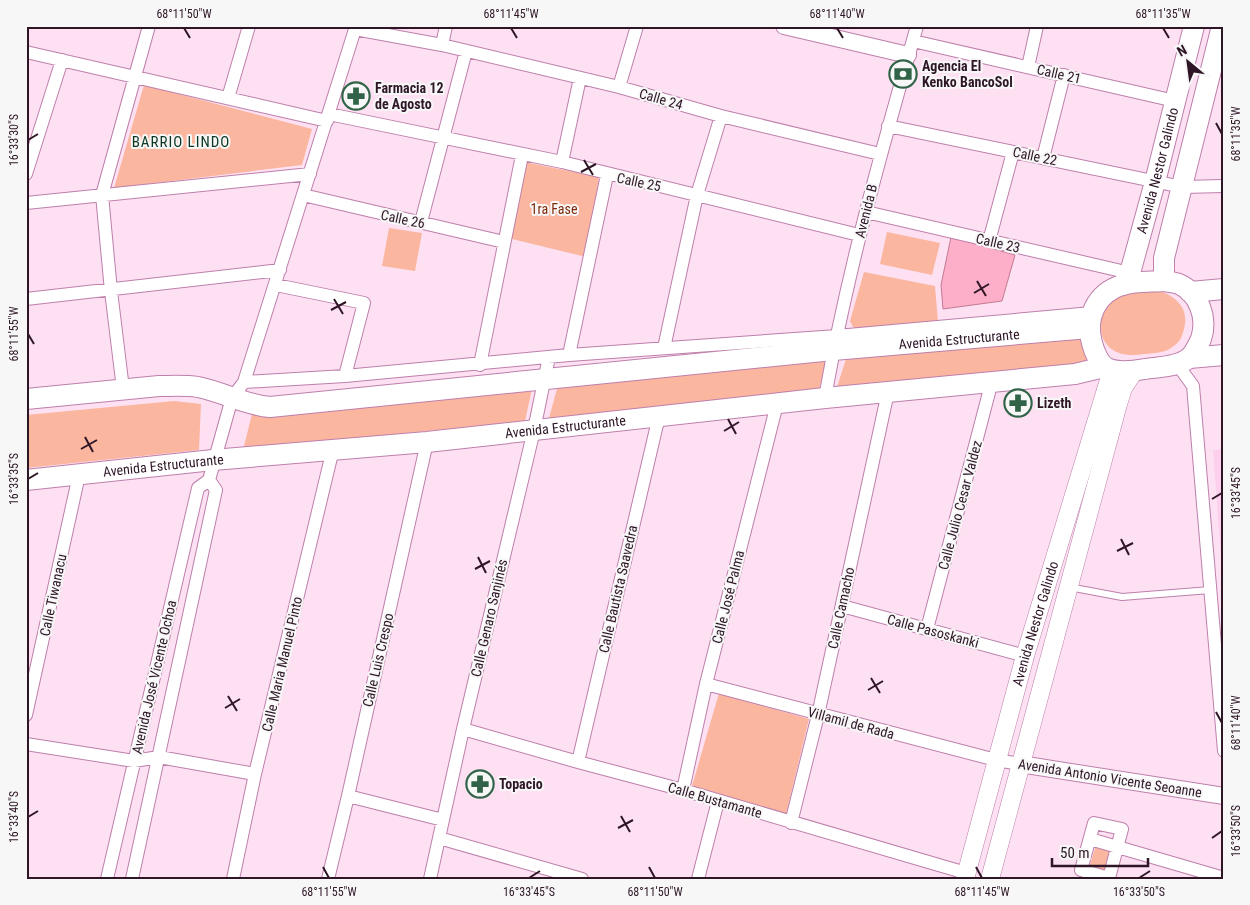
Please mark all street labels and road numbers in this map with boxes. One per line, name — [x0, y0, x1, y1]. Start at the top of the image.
street label: Calle 21 — [1035, 61, 1083, 87]
street label: Calle 24 — [637, 85, 685, 113]
street label: Avenida Nestor Galindo — [1133, 106, 1181, 235]
street label: Calle 22 — [1011, 144, 1059, 168]
street label: Calle 25 — [615, 170, 663, 194]
street label: Avenida B — [852, 183, 880, 239]
street label: Calle 26 — [379, 207, 427, 231]
street label: Calle 23 — [974, 230, 1022, 256]
street label: Avenida Estructurante — [898, 326, 1021, 352]
street label: Avenida Estructurante — [504, 412, 627, 441]
street label: Calle Julio Cesar Valdez — [935, 439, 985, 571]
street label: Avenida Estructurante — [102, 451, 225, 480]
street label: Calle Bautista Saavedra — [596, 524, 640, 654]
street label: Calle José Palma — [709, 549, 747, 645]
street label: Calle Tiwanacu — [36, 552, 70, 638]
street label: Calle Genaro Sanjinés — [468, 558, 510, 678]
street label: Avenida Nestor Galindo — [1009, 559, 1061, 688]
street label: Calle Camacho — [825, 566, 857, 650]
street label: Calle Maria Manuel Pinto — [259, 595, 305, 733]
street label: Avenida José Vicente Ochoa — [129, 599, 179, 755]
street label: Calle Pasoskanki — [885, 611, 981, 651]
street label: Calle Luis Crespo — [359, 612, 397, 708]
street label: Villamil de Rada — [806, 704, 896, 742]
street label: Avenida Antonio Vicente Seoanne — [1017, 756, 1203, 800]
street label: Calle Bustamante — [666, 779, 764, 821]

